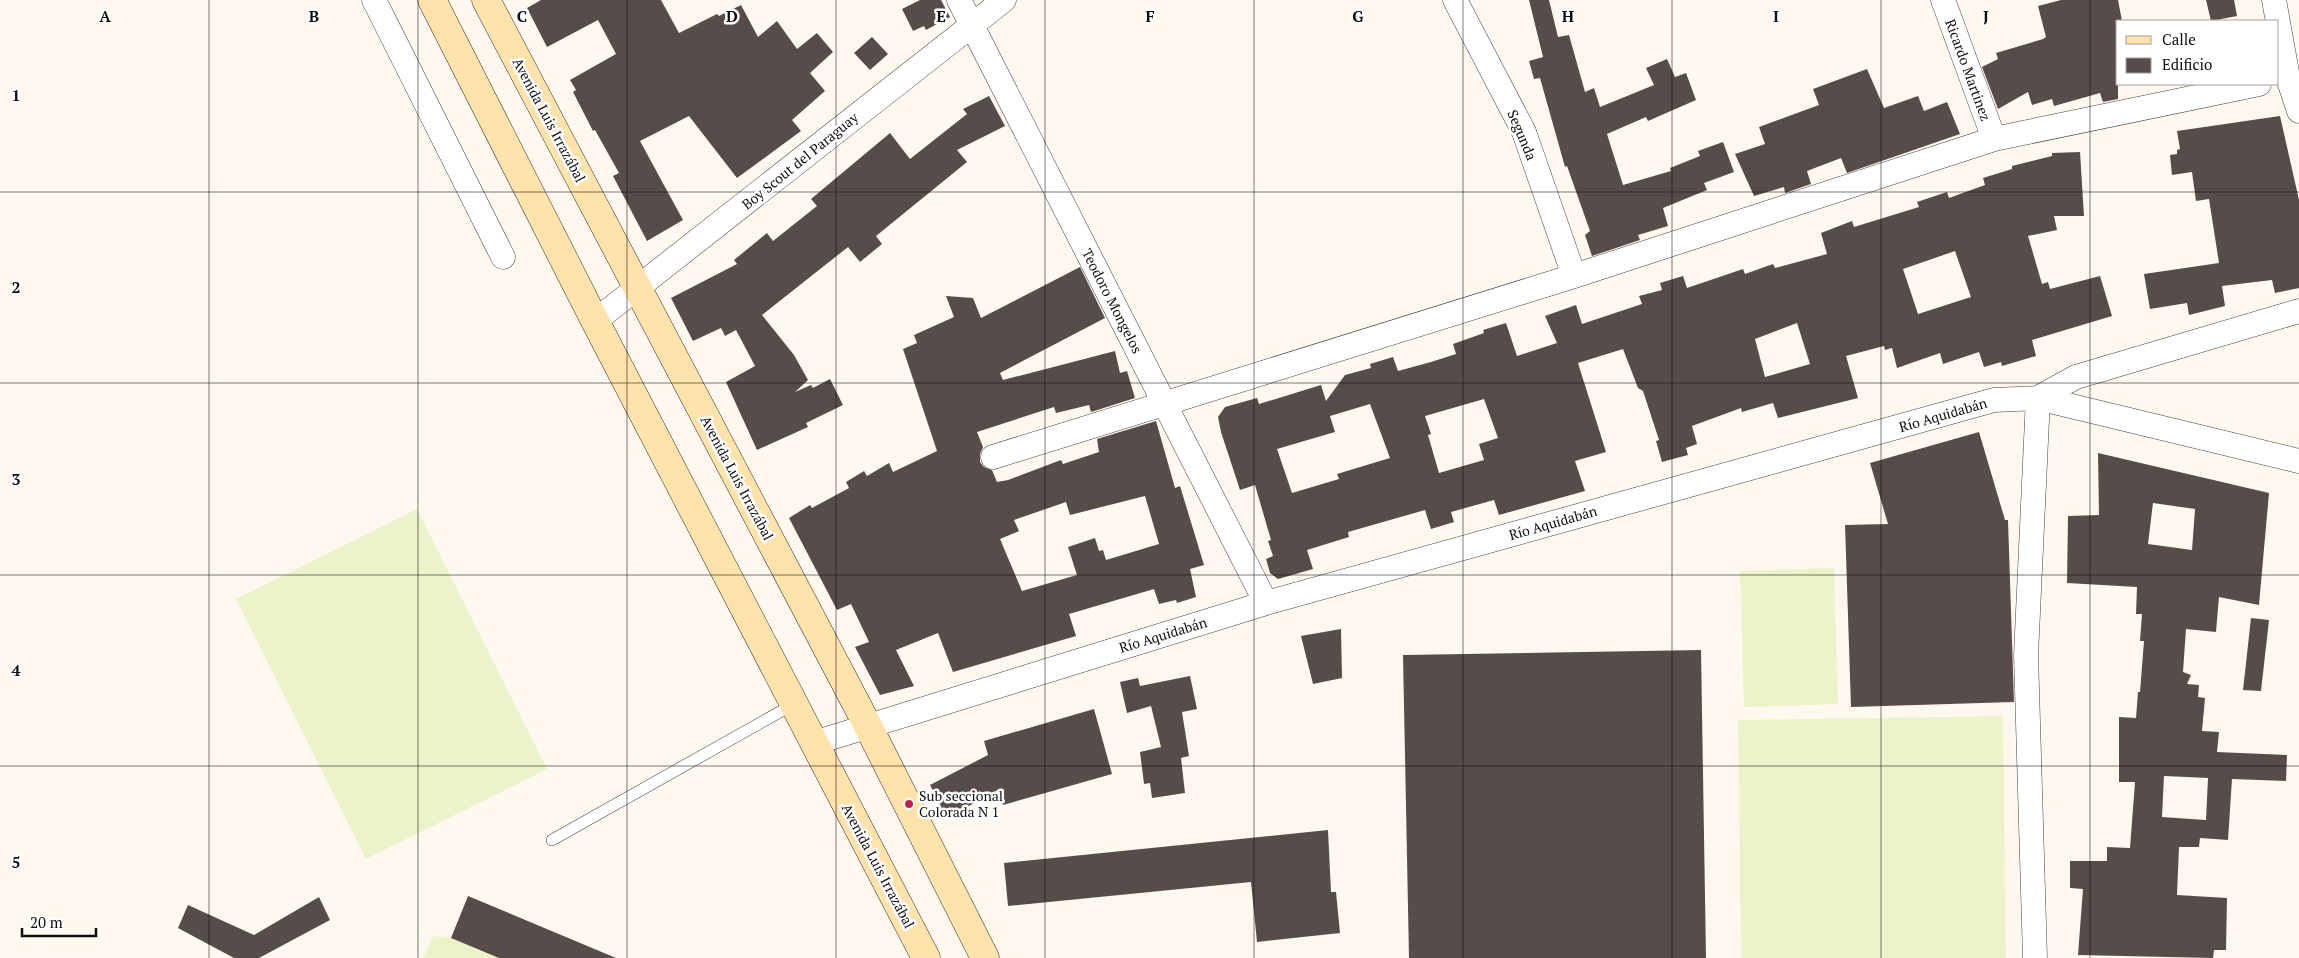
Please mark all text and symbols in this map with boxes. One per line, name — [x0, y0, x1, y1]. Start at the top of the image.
text: A — [99, 5, 111, 27]
text: B — [309, 5, 319, 27]
text: C — [517, 5, 527, 27]
text: D — [726, 5, 738, 27]
text: E — [936, 5, 946, 27]
text: F — [1145, 5, 1155, 27]
text: G — [1352, 5, 1364, 27]
text: H — [1562, 5, 1574, 27]
text: I — [1773, 5, 1779, 27]
text: J — [1983, 5, 1989, 27]
street label: Ricardo Martinez — [1941, 16, 1996, 124]
legend — [2116, 20, 2279, 85]
text: Calle — [2162, 29, 2196, 49]
street label: Avenida Luis Irrazábal — [509, 54, 590, 185]
text: Edificio — [2162, 54, 2212, 74]
text: 1 — [11, 84, 21, 106]
street label: Boy Scout del Paraguay — [738, 107, 863, 213]
street label: Segunda — [1503, 107, 1542, 163]
street label: Teodoro Mongelos — [1078, 245, 1147, 356]
text: 2 — [11, 276, 21, 298]
street label: Río Aquidabán — [1897, 393, 1990, 436]
street label: Avenida Luis Irrazábal — [697, 412, 778, 543]
text: 3 — [11, 468, 21, 490]
street label: Río Aquidabán — [1507, 501, 1600, 544]
street label: Río Aquidabán — [1117, 612, 1210, 657]
text: 4 — [11, 659, 21, 681]
place label: Sub seccional Colorada N 1 — [919, 786, 1003, 821]
marker: Sub seccional Colorada N 1 — [903, 798, 915, 810]
street label: Avenida Luis Irrazábal — [838, 800, 919, 931]
text: 5 — [11, 851, 21, 873]
scale bar — [22, 906, 96, 938]
text: 20 m — [30, 912, 63, 932]

